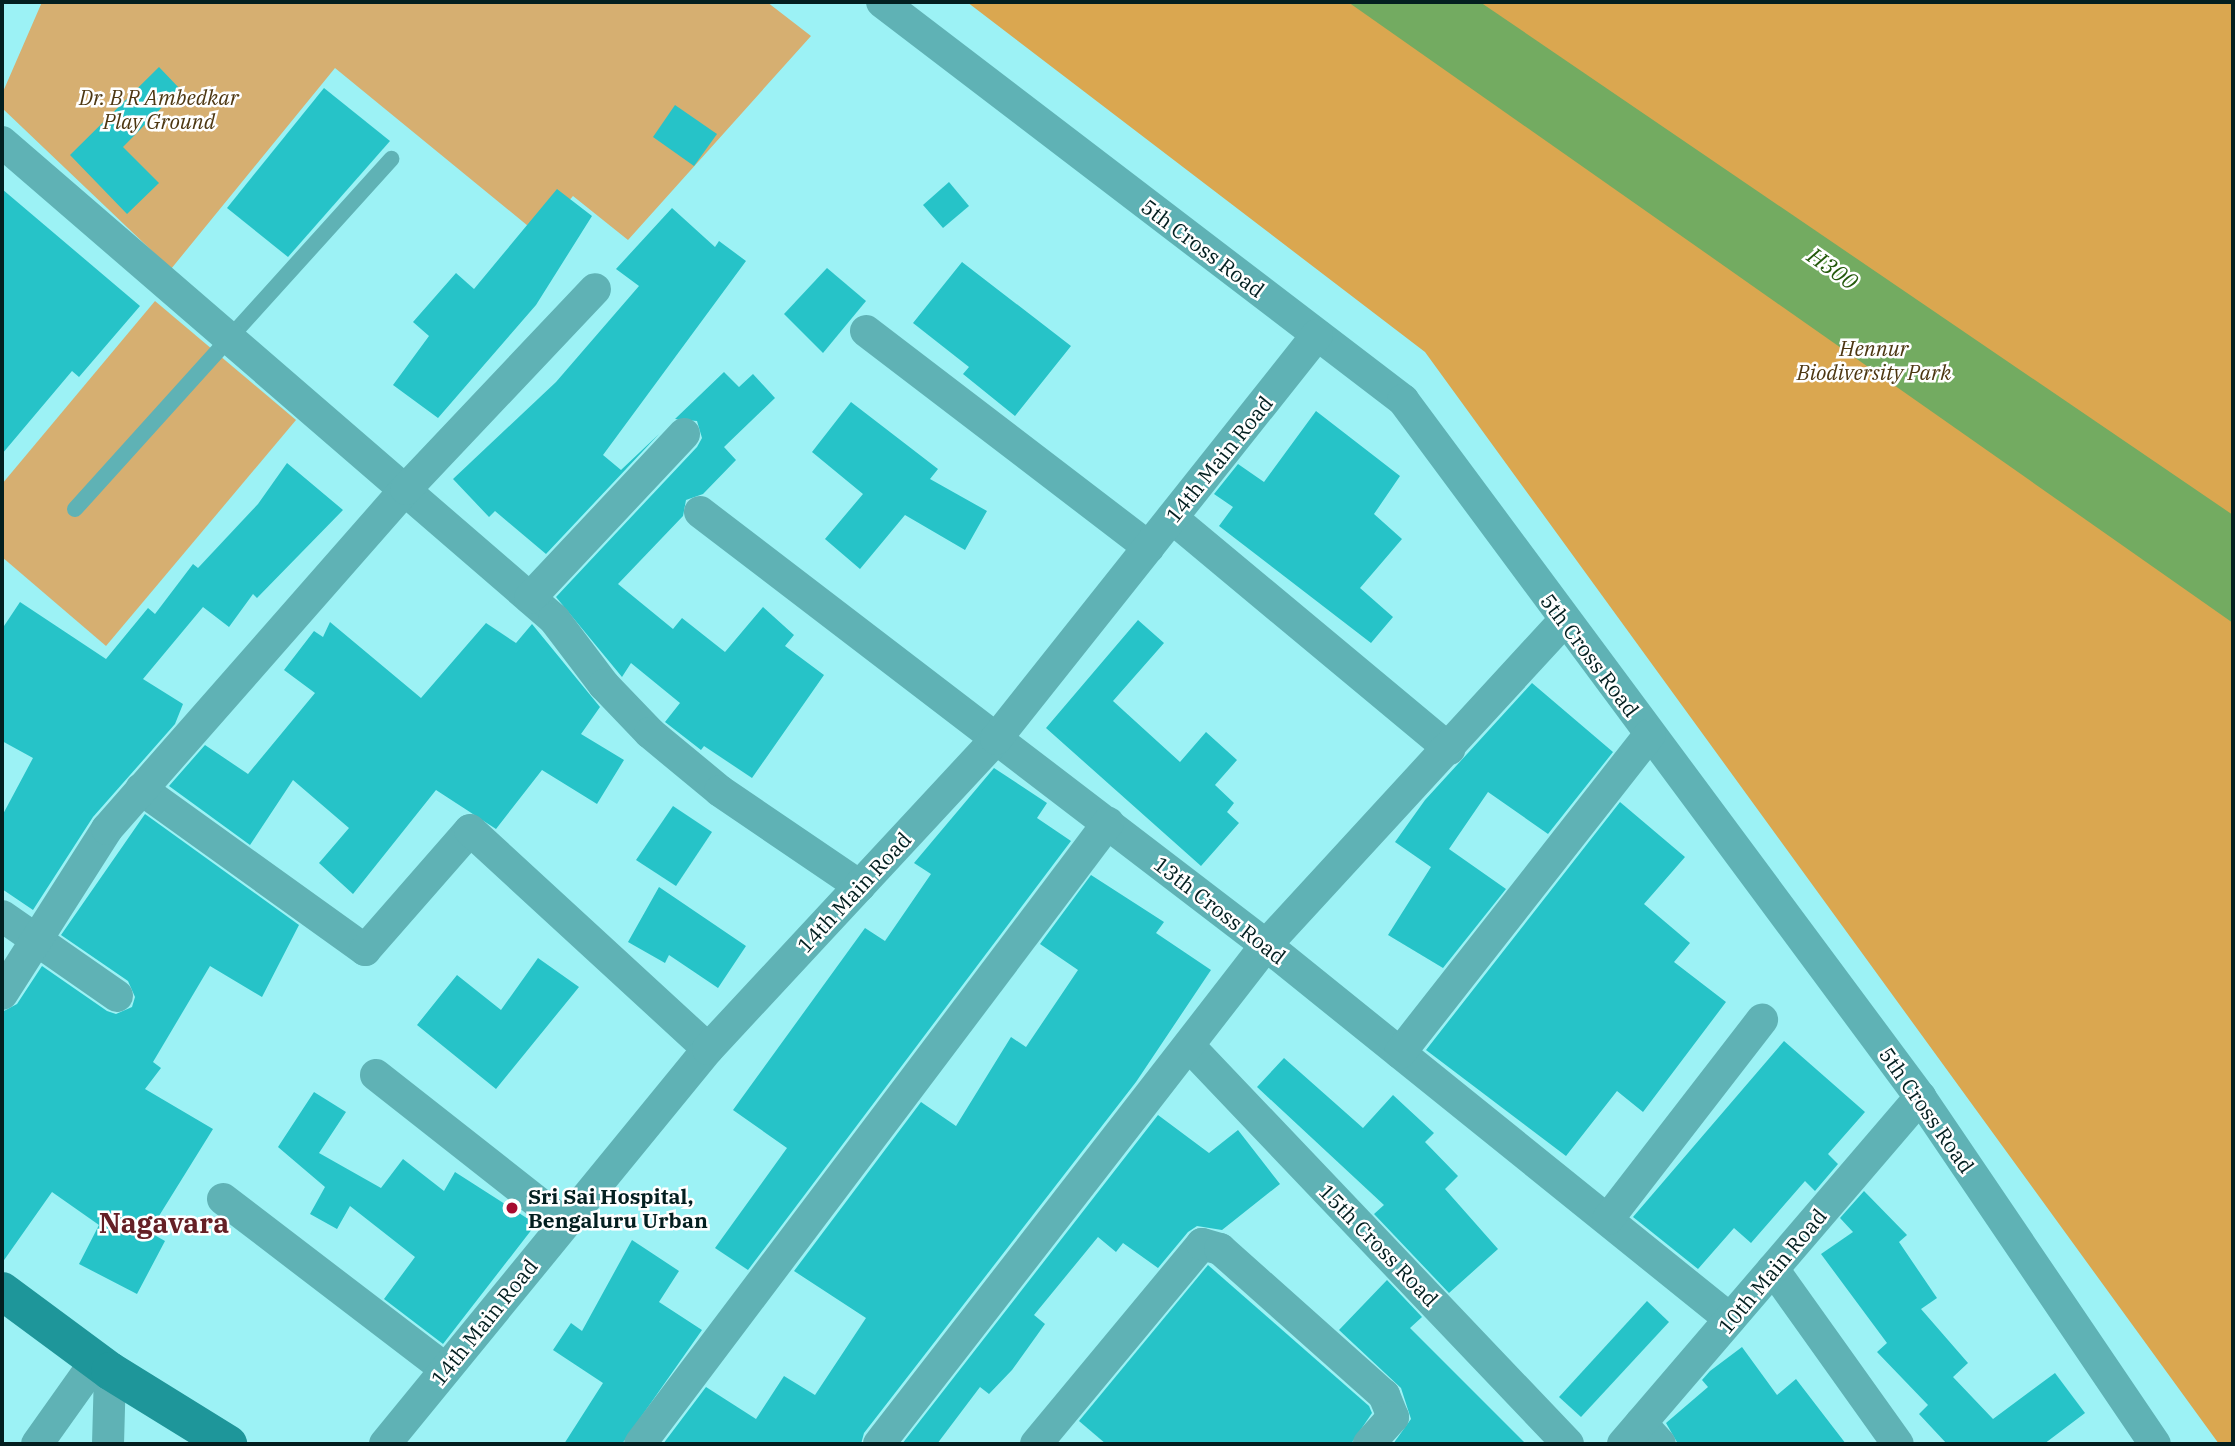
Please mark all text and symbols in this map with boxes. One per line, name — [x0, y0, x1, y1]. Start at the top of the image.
park label: Dr. B R Ambedkar Play Ground — [79, 84, 239, 134]
street label: 5th Cross Road — [1136, 193, 1270, 303]
water label: H300 — [1803, 241, 1863, 295]
park label: Hennur Biodiversity Park — [1797, 335, 1951, 385]
street label: 14th Main Road — [1160, 391, 1278, 527]
street label: 5th Cross Road — [1535, 588, 1645, 722]
street label: 14th Main Road — [792, 827, 916, 957]
street label: 13th Cross Road — [1149, 851, 1291, 969]
street label: 5th Cross Road — [1874, 1042, 1980, 1178]
street label: 15th Cross Road — [1314, 1179, 1444, 1311]
place label: Sri Sai Hospital, Bengaluru Urban — [528, 1183, 708, 1233]
marker: Sri Sai Hospital, Bengaluru Urban — [502, 1198, 522, 1218]
street label: 10th Main Road — [1712, 1203, 1832, 1339]
district label: Nagavara — [99, 1206, 229, 1240]
street label: 14th Main Road — [425, 1254, 543, 1390]

